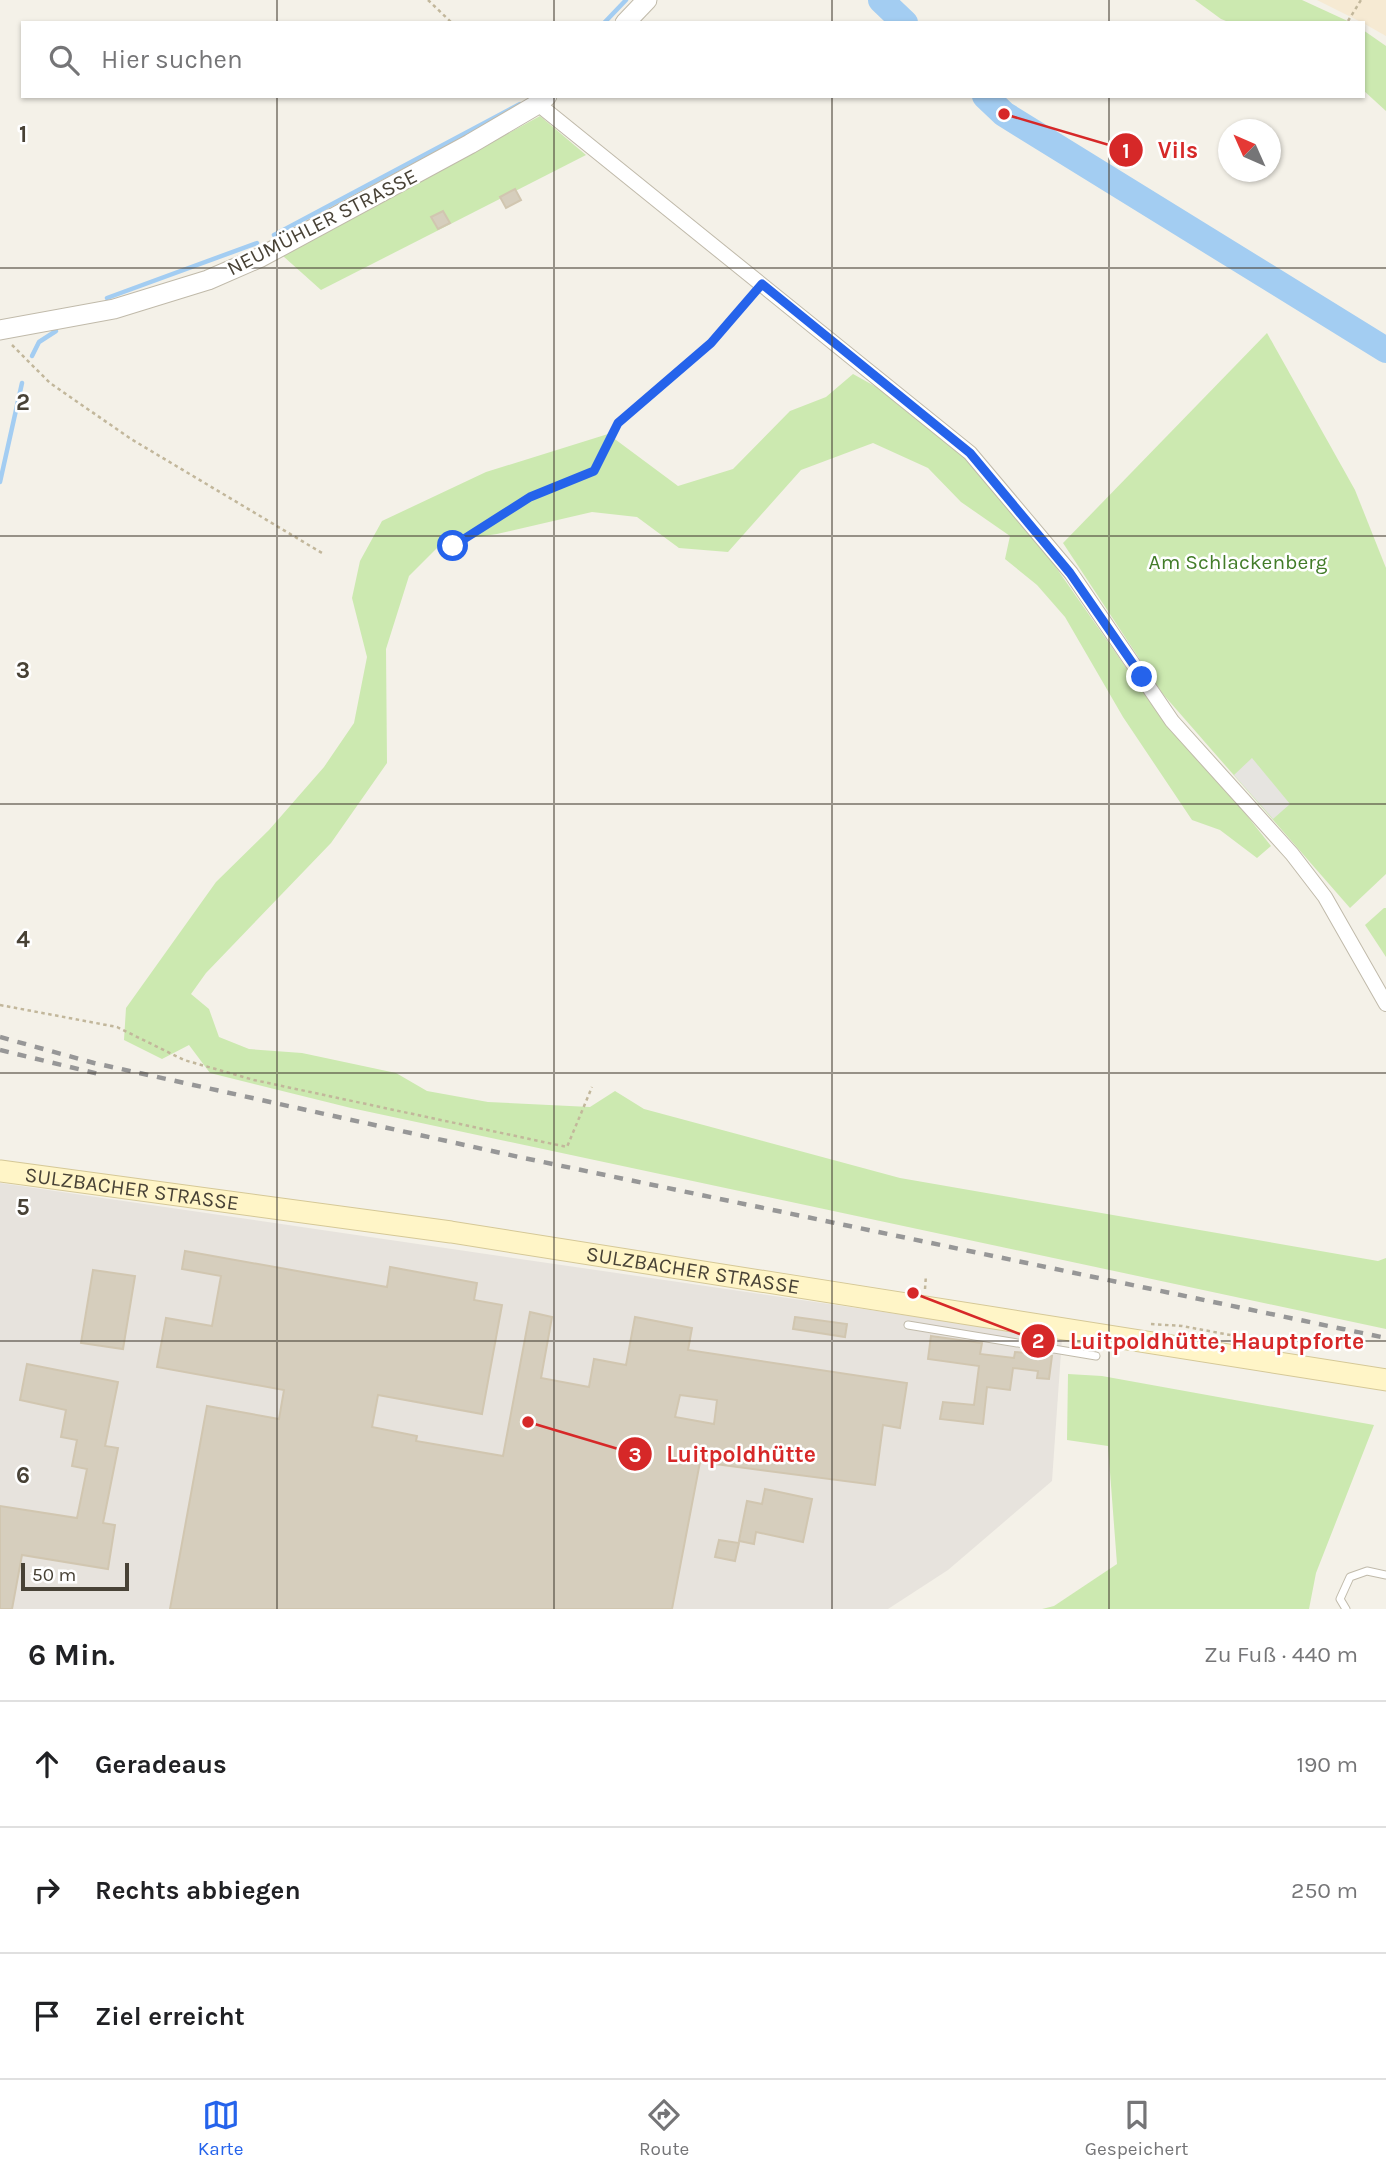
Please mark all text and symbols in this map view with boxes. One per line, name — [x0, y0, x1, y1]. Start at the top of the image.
search box — [21, 21, 1365, 98]
icon: search — [45, 41, 83, 79]
text: Hier suchen — [101, 44, 243, 75]
north arrow — [1218, 119, 1281, 182]
text: 1 — [19, 121, 27, 148]
callout: Vils — [1109, 128, 1212, 172]
text: Vils — [1158, 137, 1198, 164]
text: 1 — [1122, 139, 1130, 163]
street label: NEUMÜHLER STRASSE — [223, 164, 421, 280]
text: 2 — [16, 389, 30, 416]
route start — [437, 530, 468, 561]
park label: Am Schlackenberg — [1149, 550, 1328, 574]
text: 3 — [16, 657, 30, 684]
route end — [1126, 661, 1157, 692]
text: 4 — [16, 926, 30, 953]
street label: SULZBACHER STRASSE — [23, 1162, 240, 1215]
text: 5 — [16, 1194, 30, 1221]
street label: SULZBACHER STRASSE — [584, 1242, 801, 1299]
callout: Luitpoldhütte, Hauptpforte — [1021, 1319, 1378, 1363]
text: Luitpoldhütte, Hauptpforte — [1070, 1328, 1364, 1355]
text: 2 — [1032, 1329, 1044, 1353]
callout: Luitpoldhütte — [617, 1432, 830, 1476]
text: Luitpoldhütte — [666, 1441, 816, 1468]
text: 3 — [628, 1443, 642, 1467]
text: 6 — [16, 1462, 30, 1489]
scale bar — [21, 1560, 130, 1592]
text: 50 m — [32, 1564, 76, 1586]
text: 6 Min. — [28, 1637, 115, 1673]
text: Zu Fuß · 440 m — [1204, 1641, 1358, 1668]
icon: ahead — [28, 1745, 66, 1783]
text: Geradeaus — [95, 1749, 227, 1780]
text: 190 m — [1296, 1751, 1358, 1778]
icon: right — [28, 1871, 66, 1909]
text: Rechts abbiegen — [95, 1875, 301, 1906]
text: 250 m — [1291, 1877, 1358, 1904]
icon: arrive — [28, 1997, 66, 2035]
text: Ziel erreicht — [95, 2001, 245, 2032]
tab: Karte — [198, 2096, 243, 2160]
tab: Route — [639, 2096, 689, 2160]
tab: Gespeichert — [1085, 2096, 1188, 2160]

